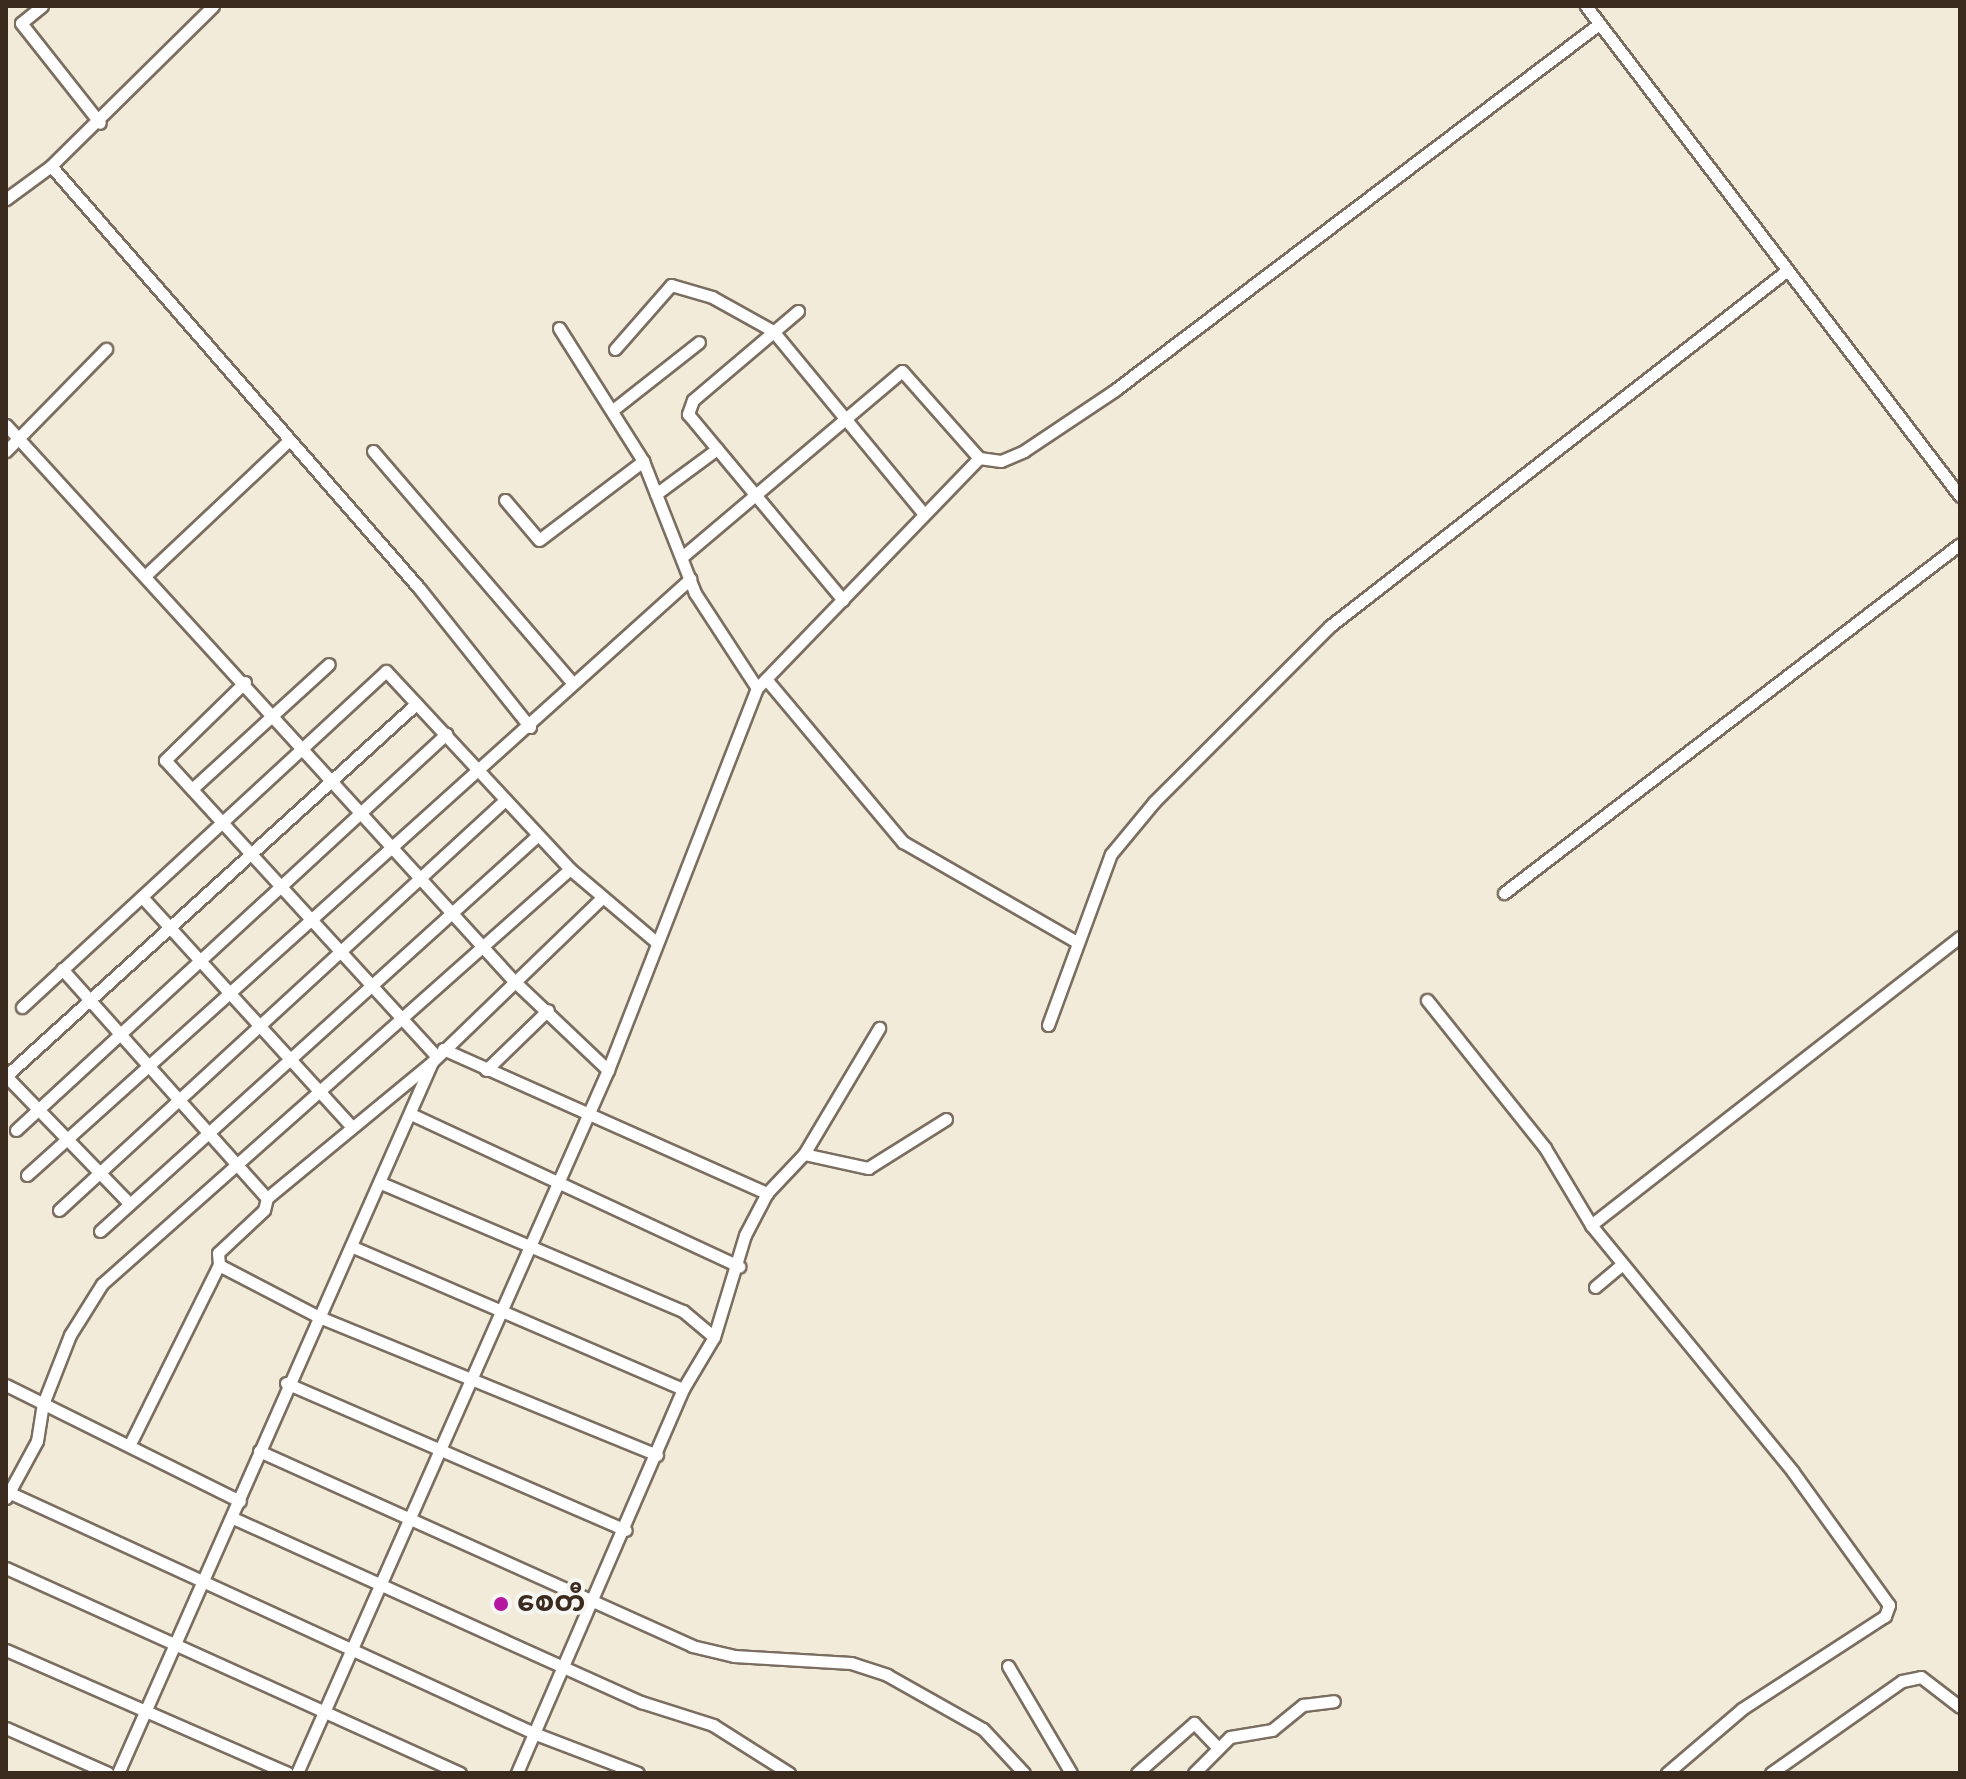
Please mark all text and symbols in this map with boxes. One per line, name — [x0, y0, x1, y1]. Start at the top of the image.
place label: စေတီ — [517, 1587, 585, 1621]
marker: စေတီ — [492, 1595, 510, 1613]

